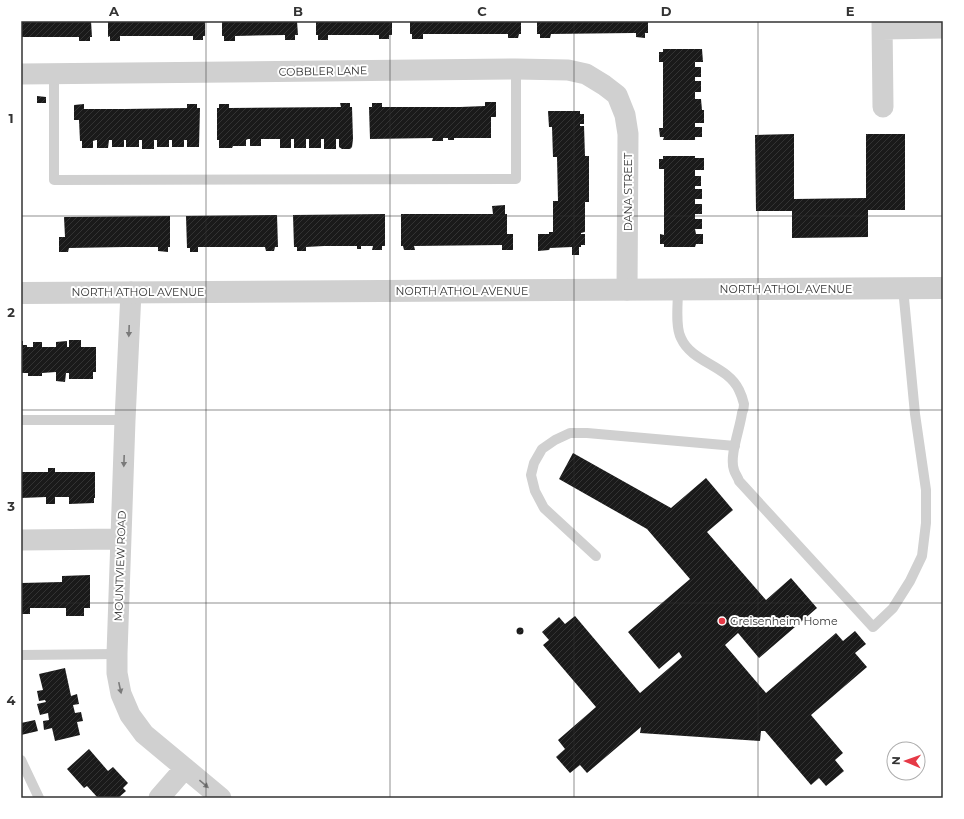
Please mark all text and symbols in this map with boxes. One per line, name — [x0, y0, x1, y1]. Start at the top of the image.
text: A — [108, 3, 120, 19]
text: B — [293, 3, 303, 19]
text: C — [477, 3, 487, 19]
text: D — [661, 3, 672, 19]
text: E — [846, 3, 855, 19]
street label: COBBLER LANE — [279, 63, 367, 79]
text: 1 — [8, 110, 14, 126]
street label: DANA STREET — [621, 152, 635, 231]
street label: NORTH ATHOL AVENUE — [720, 282, 852, 296]
street label: NORTH ATHOL AVENUE — [396, 284, 528, 298]
street label: NORTH ATHOL AVENUE — [72, 285, 204, 299]
text: 2 — [7, 304, 15, 320]
one-way arrow — [126, 325, 133, 337]
one-way arrow — [121, 455, 127, 468]
text: 3 — [6, 498, 15, 514]
street label: MOUNTVIEW ROAD — [111, 510, 129, 622]
place label: Greisenheim Home — [730, 614, 838, 628]
marker: Greisenheim Home — [717, 616, 727, 626]
one-way arrow — [118, 682, 124, 695]
text: 4 — [7, 692, 16, 708]
north arrow — [886, 741, 926, 781]
text: N — [889, 756, 903, 765]
one-way arrow — [198, 780, 209, 789]

